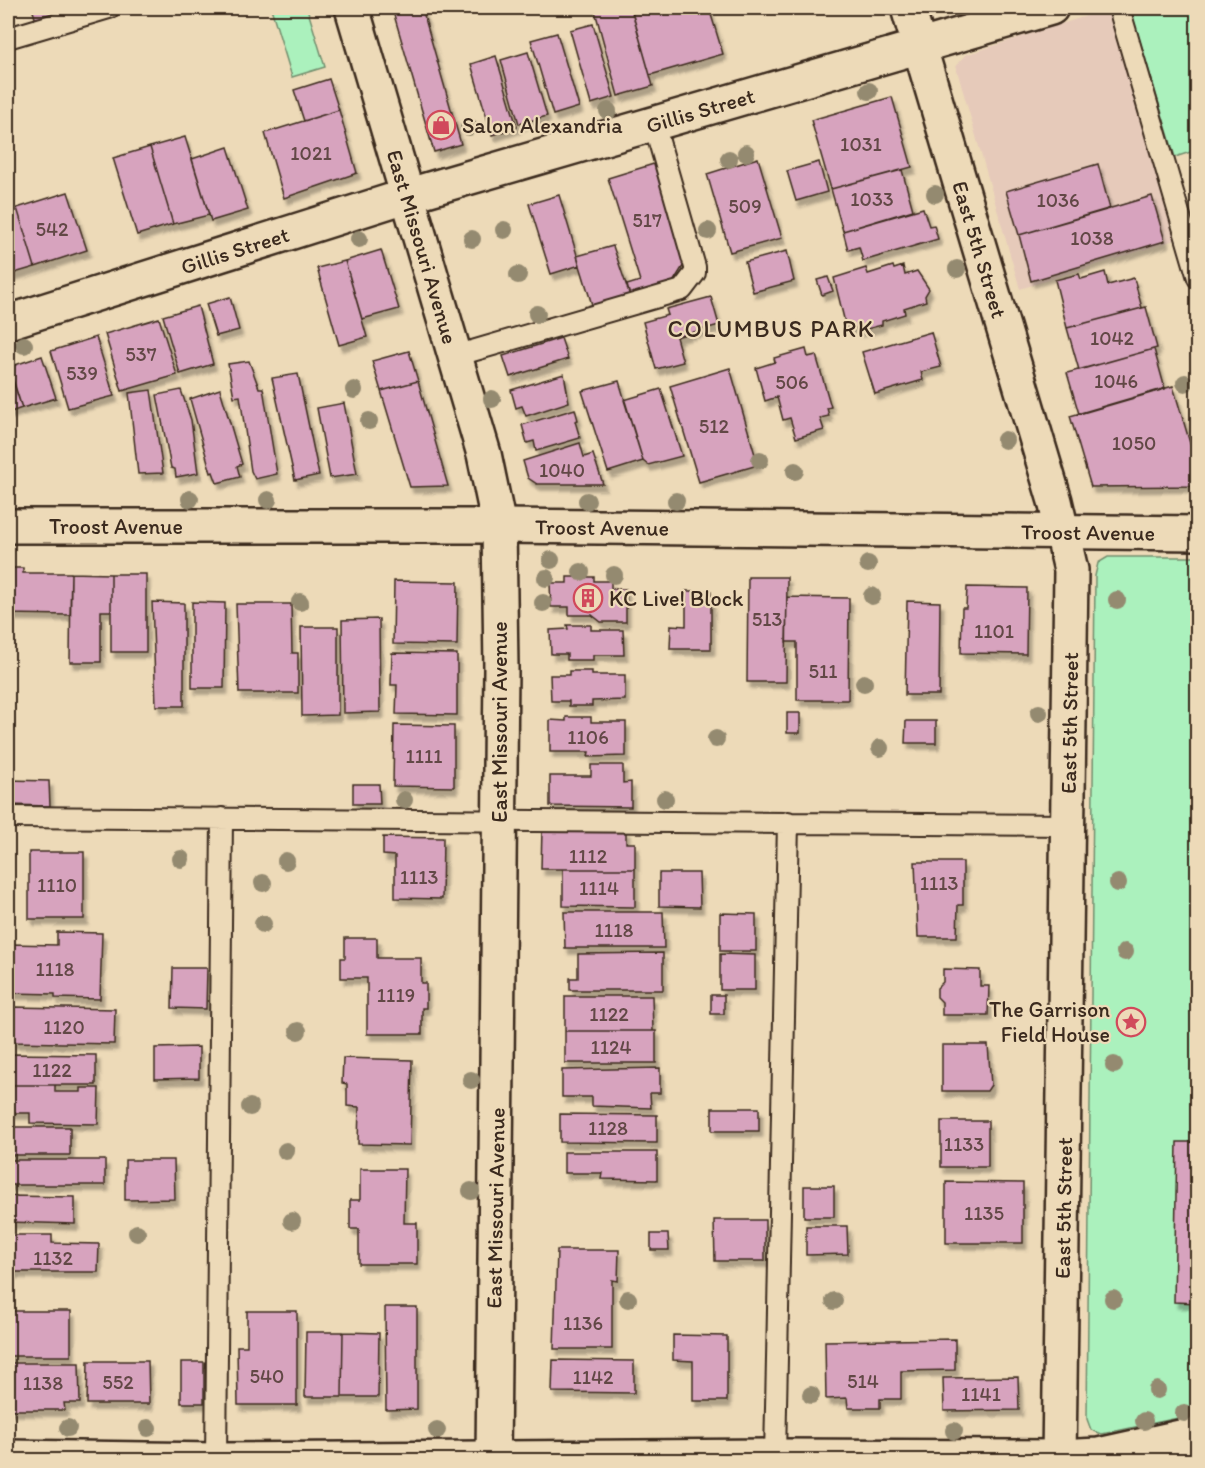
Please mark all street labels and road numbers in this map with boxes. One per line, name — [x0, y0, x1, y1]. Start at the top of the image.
street label: Gillis Street — [643, 82, 758, 139]
street label: East Missouri Avenue — [381, 146, 464, 347]
street label: East 5th Street — [946, 178, 1013, 321]
street label: Gillis Street — [178, 221, 293, 280]
street label: Troost Avenue — [49, 513, 183, 540]
street label: Troost Avenue — [535, 513, 669, 542]
street label: Troost Avenue — [1021, 518, 1155, 547]
street label: East Missouri Avenue — [486, 621, 513, 823]
street label: East 5th Street — [1055, 652, 1084, 794]
street label: East Missouri Avenue — [480, 1107, 511, 1309]
street label: East 5th Street — [1049, 1137, 1078, 1279]

